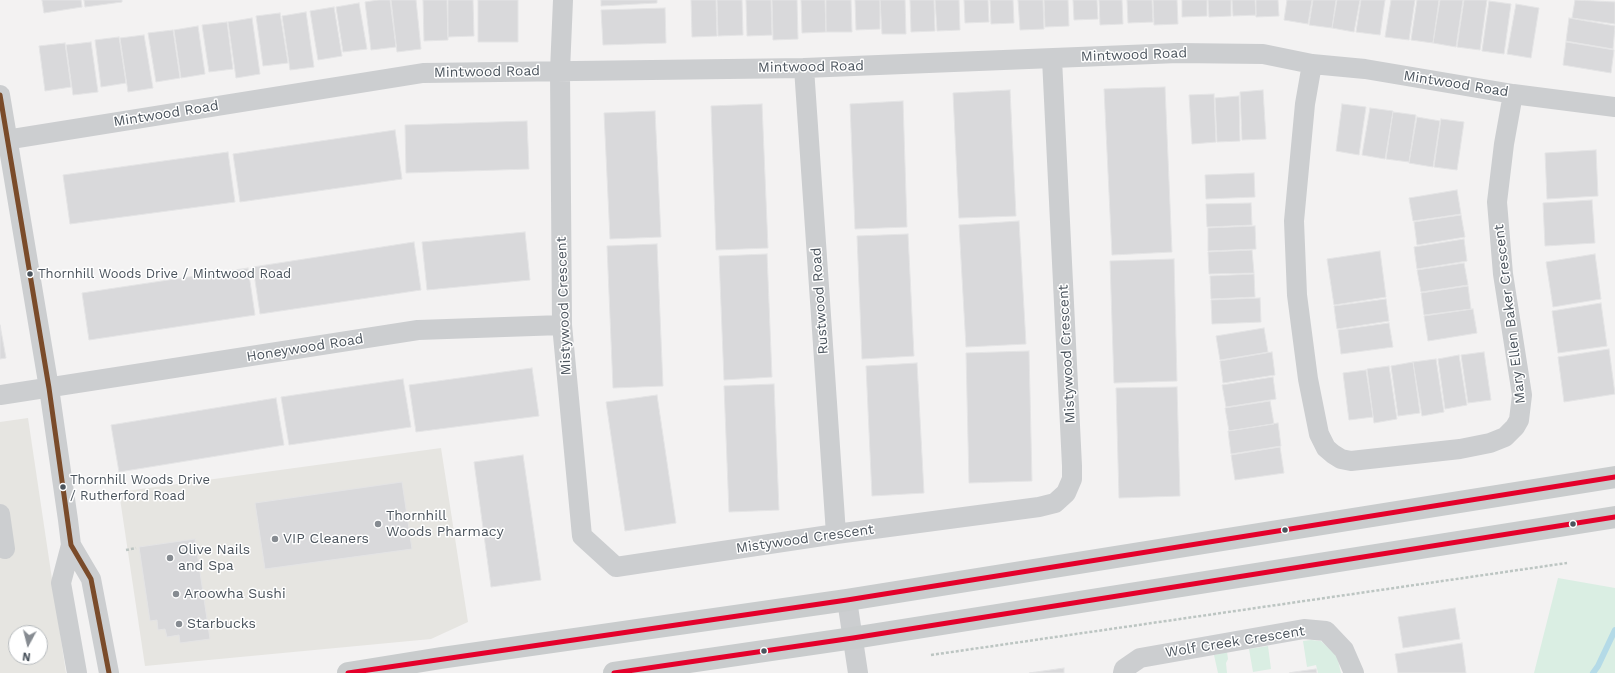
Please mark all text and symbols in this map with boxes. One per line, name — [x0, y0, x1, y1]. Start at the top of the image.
street label: Mintwood Road — [1081, 45, 1187, 65]
street label: Mintwood Road — [758, 58, 864, 76]
street label: Mintwood Road — [434, 63, 540, 81]
street label: Mintwood Road — [1402, 67, 1510, 101]
street label: Mintwood Road — [112, 97, 220, 131]
street label: Mary Ellen Baker Crescent — [1491, 223, 1529, 405]
street label: Mistywood Crescent — [553, 236, 575, 376]
street label: Rustwood Road — [808, 247, 832, 355]
place label: Thornhill Woods Drive / Mintwood Road — [38, 266, 291, 282]
marker: Thornhill Woods Drive / Mintwood Road — [25, 269, 35, 279]
street label: Mistywood Crescent — [1055, 284, 1079, 424]
street label: Honeywood Road — [245, 330, 365, 366]
place label: Thornhill Woods Drive / Rutherford Road — [70, 472, 210, 503]
marker: Thornhill Woods Drive / Rutherford Road — [58, 482, 68, 492]
place label: Thornhill Woods Pharmacy — [386, 508, 504, 540]
marker: Thornhill Woods Pharmacy — [373, 519, 383, 529]
unlabelled marker — [1568, 519, 1578, 529]
street label: Mistywood Crescent — [735, 521, 875, 557]
unlabelled marker — [1280, 525, 1290, 535]
place label: VIP Cleaners — [283, 531, 369, 547]
marker: VIP Cleaners — [270, 534, 280, 544]
place label: Olive Nails and Spa — [178, 542, 250, 574]
marker: Olive Nails and Spa — [165, 553, 175, 563]
place label: Aroowha Sushi — [184, 586, 286, 602]
marker: Aroowha Sushi — [171, 589, 181, 599]
place label: Starbucks — [187, 616, 256, 632]
marker: Starbucks — [174, 619, 184, 629]
street label: Wolf Creek Crescent — [1164, 623, 1306, 661]
north arrow — [8, 625, 48, 665]
unlabelled marker — [759, 646, 769, 656]
text: N — [22, 649, 31, 663]

